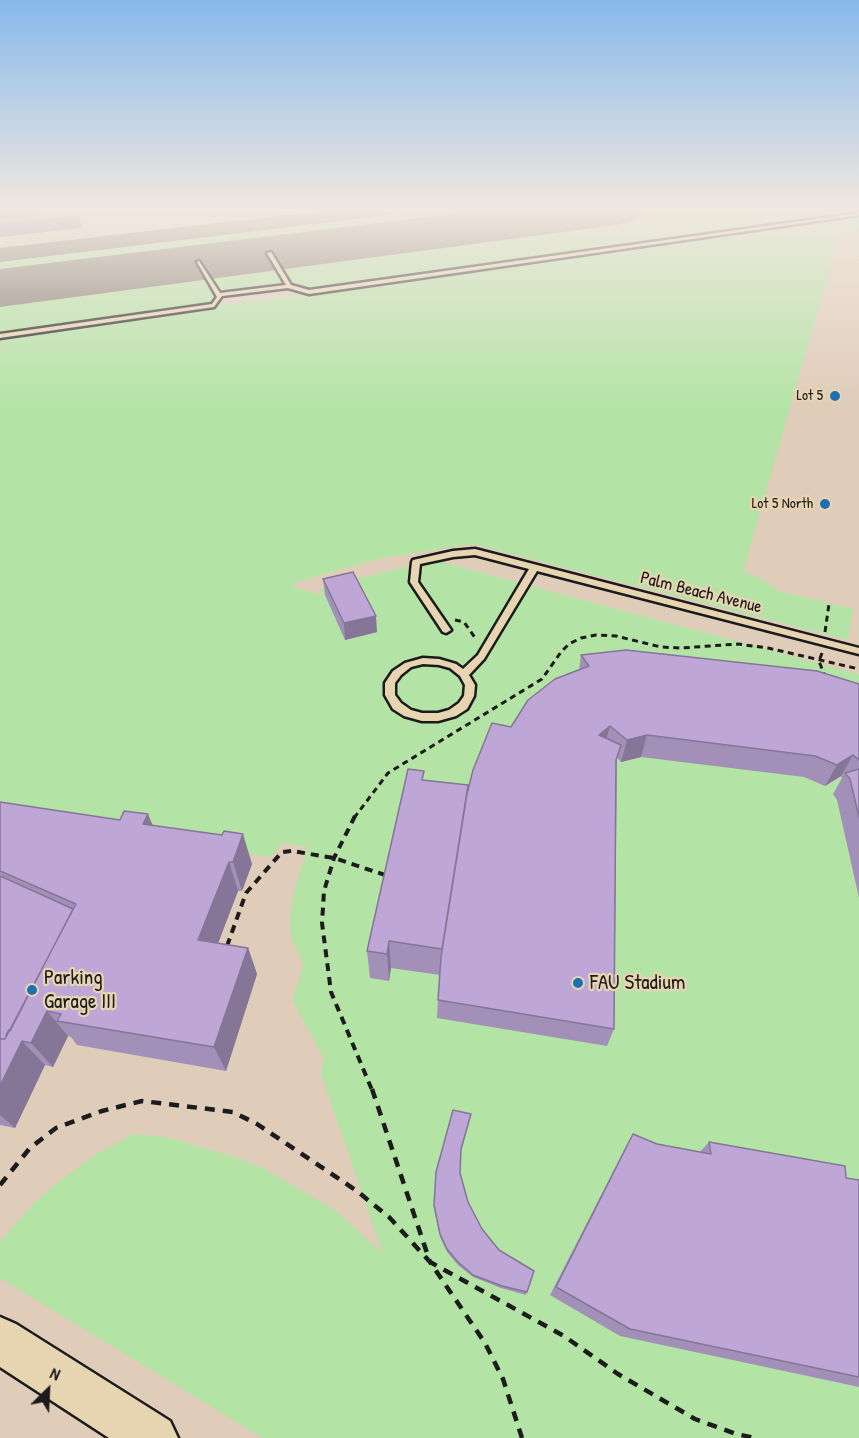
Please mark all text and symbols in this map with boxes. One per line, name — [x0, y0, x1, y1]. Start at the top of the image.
place label: Lot 5 — [796, 387, 823, 405]
marker: Lot 5 — [828, 389, 842, 403]
place label: Lot 5 North — [752, 495, 813, 513]
marker: Lot 5 North — [818, 497, 832, 511]
street label: Palm Beach Avenue — [638, 567, 764, 619]
place label: Parking Garage III — [44, 965, 116, 1015]
place label: FAU Stadium — [590, 970, 685, 996]
marker: FAU Stadium — [571, 976, 585, 990]
marker: Parking Garage III — [25, 983, 39, 997]
north arrow — [18, 1360, 78, 1420]
text: N — [47, 1362, 64, 1385]

